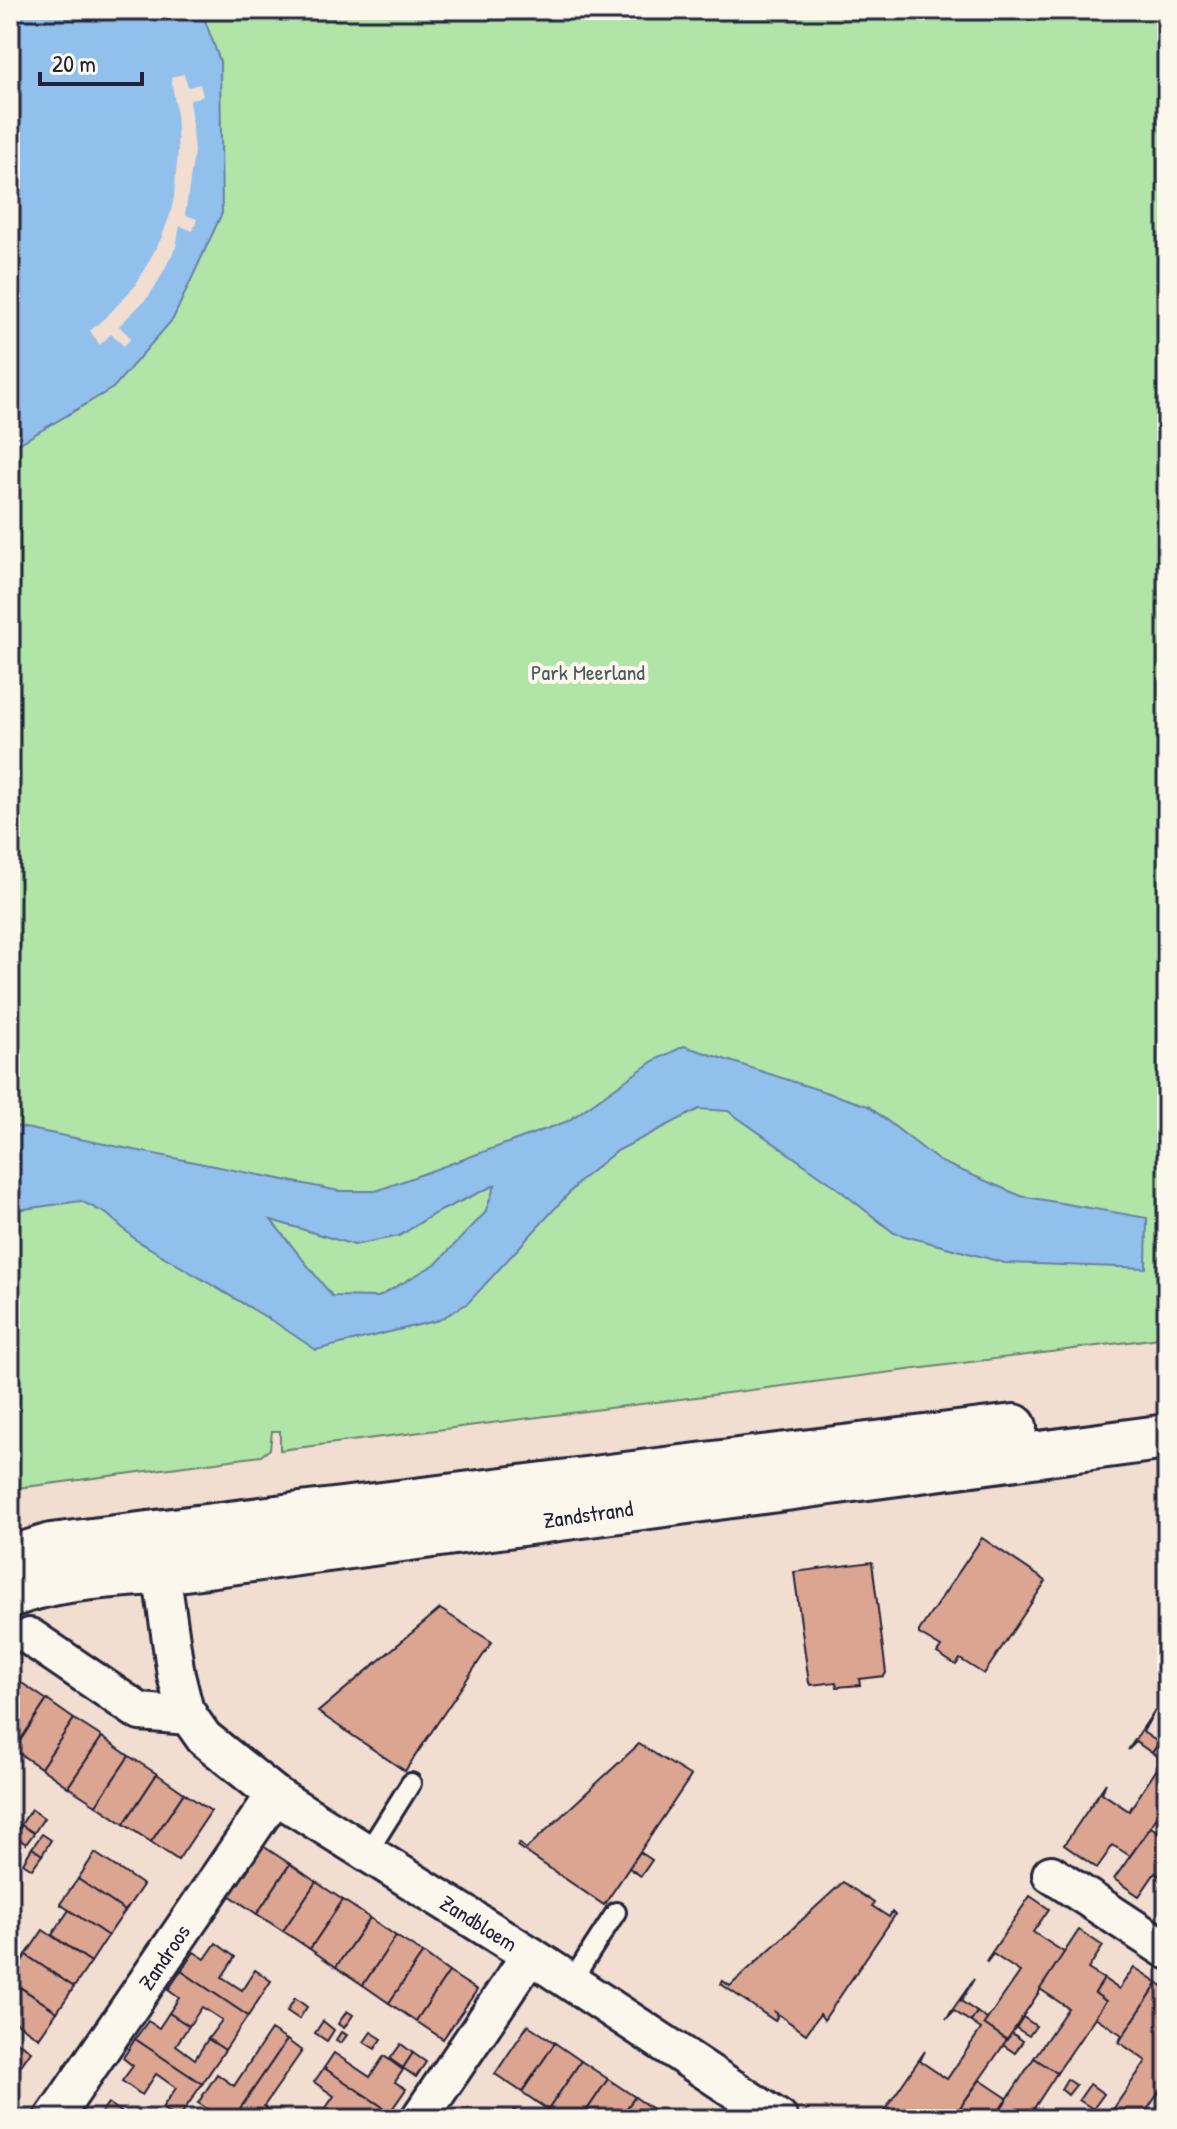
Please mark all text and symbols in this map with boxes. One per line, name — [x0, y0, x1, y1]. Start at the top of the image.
scale bar — [40, 36, 142, 86]
text: 20 m — [52, 47, 96, 79]
park label: Park Meerland — [531, 657, 645, 687]
street label: Zandstrand — [541, 1493, 635, 1535]
street label: Zandbloem — [435, 1888, 523, 1958]
street label: Zandroos — [131, 1918, 197, 1996]

